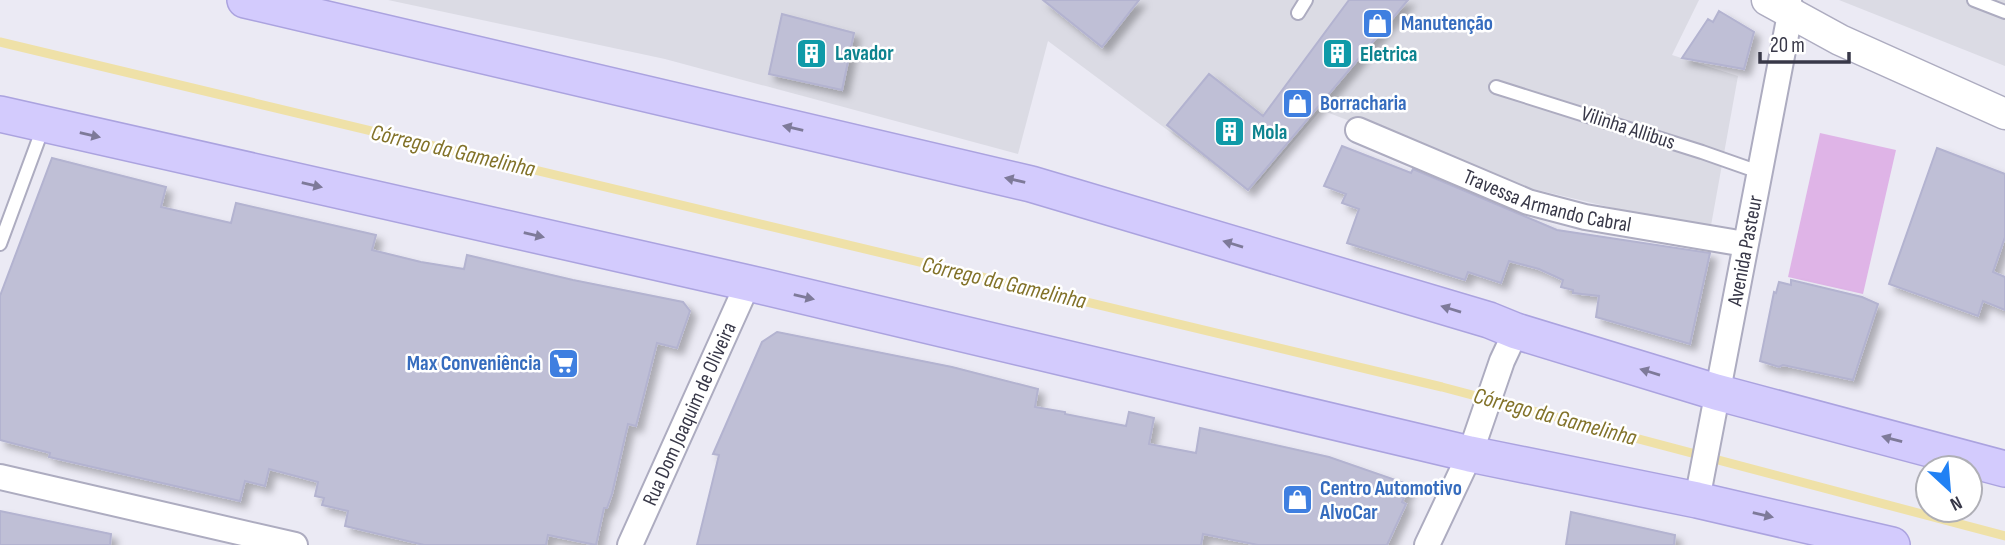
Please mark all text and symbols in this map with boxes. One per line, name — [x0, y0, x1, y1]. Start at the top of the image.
shop icon: Manutenção — [1361, 6, 1395, 40]
place label: Manutenção — [1401, 11, 1493, 36]
scale bar — [1760, 21, 1849, 65]
text: 20 m — [1770, 33, 1805, 58]
building icon: Lavador — [795, 36, 829, 70]
building icon: Eletrica — [1320, 37, 1354, 71]
place label: Lavador — [835, 41, 894, 66]
place label: Eletrica — [1360, 42, 1417, 67]
shop icon: Borracharia — [1280, 86, 1314, 120]
place label: Borracharia — [1320, 91, 1407, 116]
street label: Vilinha Allibus — [1578, 101, 1678, 155]
building icon: Mola — [1212, 115, 1246, 149]
water label: Córrego da Gamelinha — [368, 118, 539, 184]
place label: Mola — [1252, 120, 1287, 145]
one-way arrow — [782, 122, 804, 133]
one-way arrow — [79, 130, 101, 141]
street label: Travessa Armando Cabral — [1460, 164, 1633, 237]
one-way arrow — [1004, 174, 1026, 185]
one-way arrow — [301, 180, 323, 191]
street label: Avenida Pasteur — [1722, 193, 1768, 309]
one-way arrow — [523, 230, 545, 241]
one-way arrow — [1222, 238, 1243, 248]
water label: Córrego da Gamelinha — [919, 250, 1090, 316]
one-way arrow — [793, 291, 815, 302]
one-way arrow — [1440, 303, 1461, 313]
street label: Rua Dom Joaquim de Oliveira — [637, 318, 741, 509]
supermarket icon: Max Conveniência — [547, 346, 581, 380]
place label: Max Conveniência — [407, 351, 541, 376]
one-way arrow — [1640, 367, 1661, 377]
water label: Córrego da Gamelinha — [1470, 382, 1640, 452]
one-way arrow — [1881, 433, 1903, 444]
north arrow — [1914, 454, 1984, 524]
place label: Centro Automotivo AlvoCar — [1319, 476, 1462, 525]
shop icon: Centro Automotivo AlvoCar — [1280, 483, 1314, 517]
text: N — [1946, 490, 1965, 515]
one-way arrow — [1752, 510, 1774, 521]

